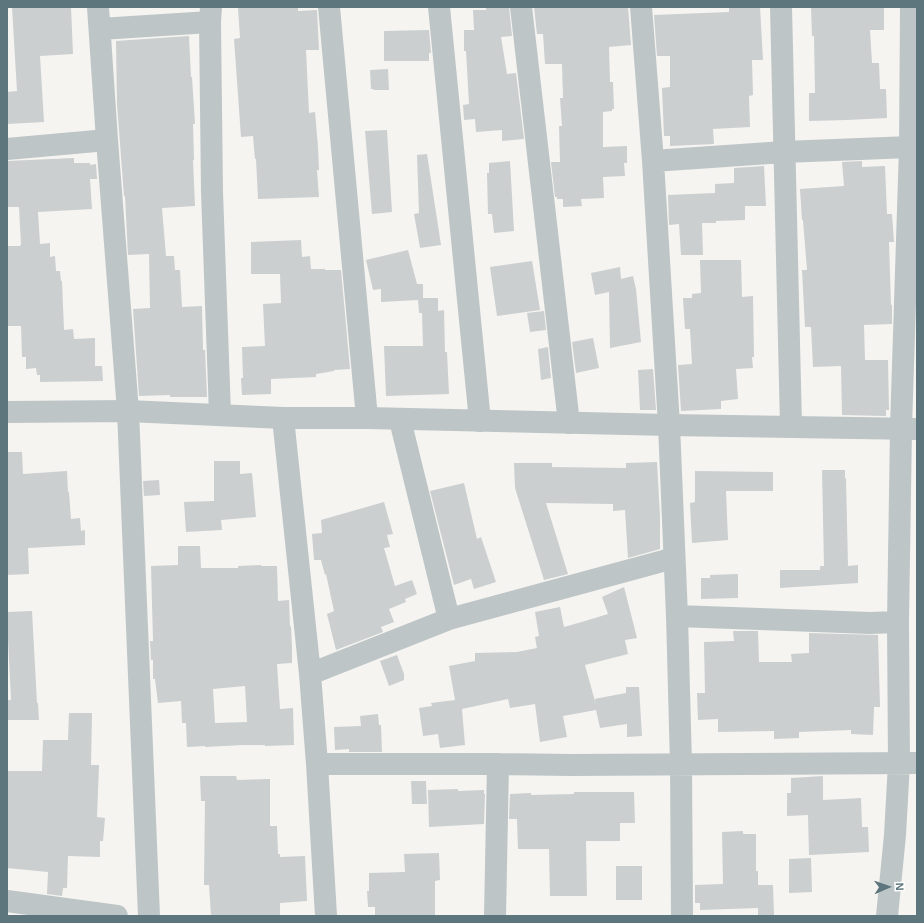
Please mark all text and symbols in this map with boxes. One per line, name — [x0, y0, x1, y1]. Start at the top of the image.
north arrow — [868, 867, 908, 907]
text: N — [894, 882, 906, 891]

